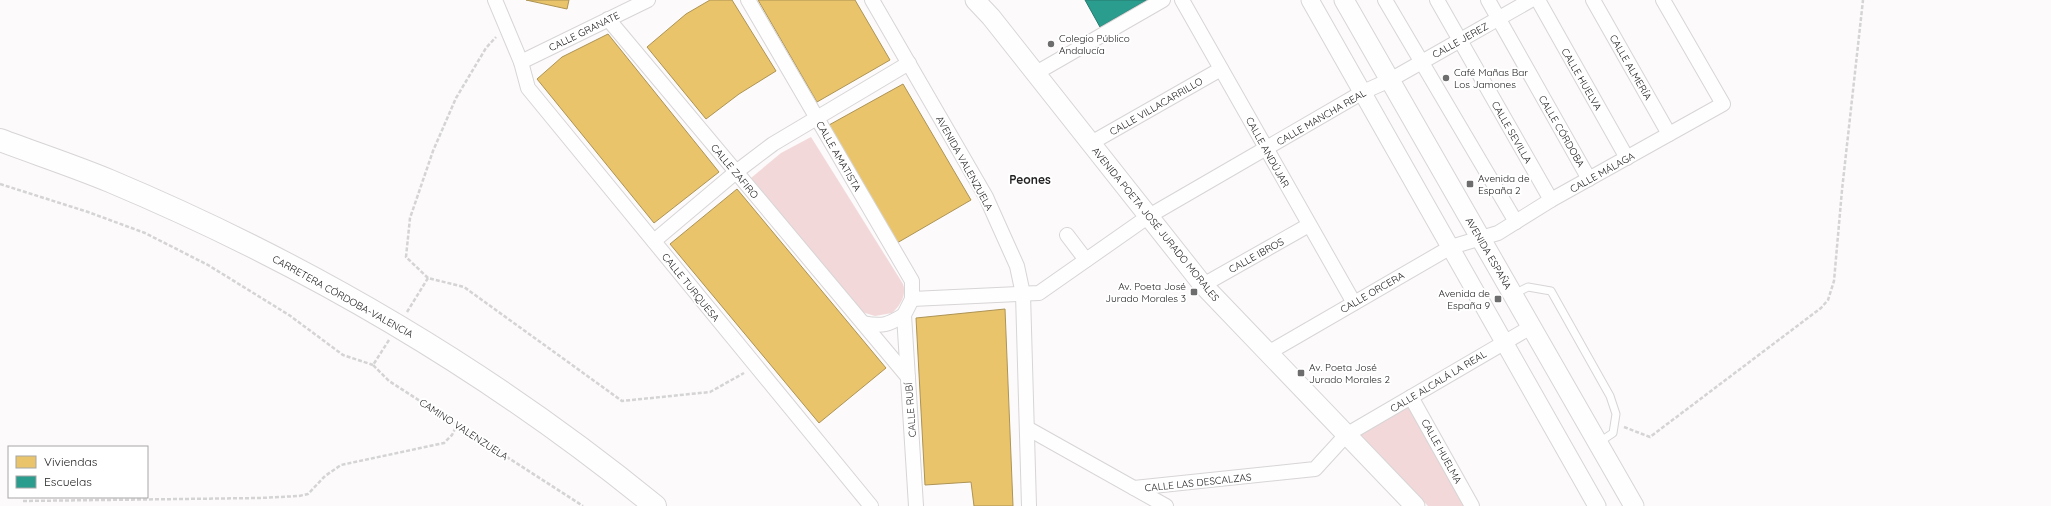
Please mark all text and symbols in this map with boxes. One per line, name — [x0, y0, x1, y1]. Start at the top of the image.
street label: CALLE GRANATE — [547, 9, 622, 54]
street label: CALLE JEREZ — [1430, 20, 1491, 61]
place label: Colegio Público Andalucía — [1059, 32, 1130, 57]
street label: CALLE ALMERÍA — [1607, 32, 1655, 103]
marker: Colegio Público Andalucía — [1046, 39, 1056, 49]
street label: CALLE HUELVA — [1559, 46, 1605, 113]
place label: Café Mañas Bar Los Jamones — [1454, 66, 1528, 91]
marker: Café Mañas Bar Los Jamones — [1441, 73, 1451, 83]
street label: CALLE VILLACARRILLO — [1107, 74, 1205, 138]
street label: CALLE MANCHA REAL — [1274, 86, 1369, 148]
street label: CALLE CÓRDOBA — [1536, 93, 1588, 170]
street label: CALLE SEVILLA — [1489, 99, 1535, 166]
street label: AVENIDA VALENZUELA — [933, 114, 996, 213]
street label: CALLE ANDÚJAR — [1243, 115, 1292, 190]
street label: CALLE AMATISTA — [813, 119, 864, 194]
street label: CALLE ZAFIRO — [708, 141, 761, 202]
street label: AVENIDA POETA JOSÉ JURADO MORALES — [1089, 145, 1222, 304]
street label: CALLE MÁLAGA — [1568, 149, 1637, 196]
district label: Peones — [1009, 172, 1051, 187]
place label: Avenida de España 2 — [1478, 172, 1530, 197]
marker: Avenida de España 2 — [1465, 179, 1475, 189]
street label: AVENIDA ESPAÑA — [1463, 215, 1515, 292]
street label: CALLE IBROS — [1226, 235, 1286, 276]
street label: CALLE TURQUESA — [659, 250, 723, 325]
street label: CARRETERA CÓRDOBA-VALENCIA — [270, 252, 416, 341]
street label: CALLE ORCERA — [1338, 269, 1407, 316]
place label: Av. Poeta José Jurado Morales 3 — [1105, 280, 1186, 305]
marker: Av. Poeta José Jurado Morales 3 — [1189, 287, 1199, 297]
place label: Avenida de España 9 — [1438, 287, 1490, 312]
marker: Avenida de España 9 — [1493, 294, 1503, 304]
street label: CALLE ALCALÁ LA REAL — [1388, 347, 1489, 415]
place label: Av. Poeta José Jurado Morales 2 — [1309, 361, 1390, 386]
marker: Av. Poeta José Jurado Morales 2 — [1296, 368, 1306, 378]
street label: CALLE RUBÍ — [902, 382, 919, 438]
street label: CAMINO VALENZUELA — [417, 396, 511, 463]
street label: CALLE HUELMA — [1418, 417, 1465, 486]
legend — [8, 446, 148, 498]
text: Viviendas — [44, 454, 98, 469]
street label: CALLE LAS DESCALZAS — [1144, 470, 1253, 495]
text: Escuelas — [44, 474, 92, 489]

